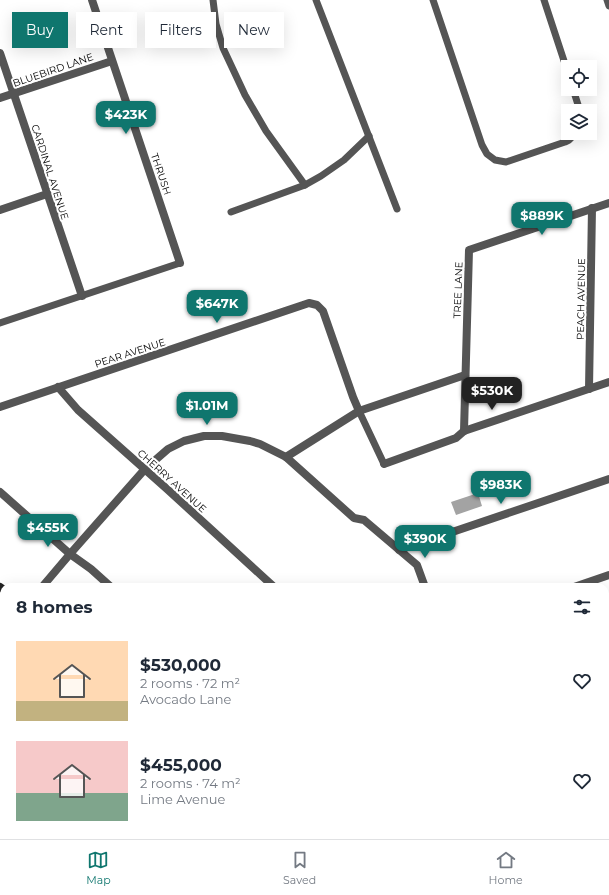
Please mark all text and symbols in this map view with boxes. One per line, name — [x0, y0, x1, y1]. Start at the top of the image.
chip: Buy — [12, 12, 68, 48]
chip: Rent — [76, 12, 137, 48]
chip: Filters — [145, 12, 216, 48]
chip: New — [224, 12, 284, 48]
street label: BLUEBIRD LANE — [11, 50, 95, 90]
map controls — [561, 60, 597, 140]
button: locate — [561, 60, 597, 96]
pin: $423K — [98, 101, 154, 135]
button: layers — [561, 104, 597, 140]
text: $423K — [105, 106, 147, 122]
street label: CARDINAL AVENUE — [28, 123, 72, 222]
street label: THRUSH — [148, 151, 174, 197]
pin: $889K — [514, 202, 570, 236]
text: $889K — [520, 207, 564, 223]
street label: PEACH AVENUE — [574, 258, 588, 340]
street label: TREE LANE — [451, 261, 465, 319]
pin: $647K — [189, 290, 245, 324]
text: $647K — [196, 295, 238, 311]
street label: PEAR AVENUE — [93, 335, 167, 371]
pin: $530K — [464, 377, 520, 411]
text: $530K — [471, 382, 513, 398]
pin: $1.01M — [174, 392, 240, 426]
text: $1.01M — [186, 397, 228, 413]
street label: CHERRY AVENUE — [135, 447, 209, 516]
pin: $983K — [473, 471, 529, 505]
text: $983K — [480, 476, 522, 492]
pin: $455K — [20, 514, 76, 548]
text: $455K — [27, 519, 69, 535]
pin: $390K — [397, 525, 453, 559]
text: $390K — [404, 530, 446, 546]
icon: filters — [571, 596, 593, 618]
text: 8 homes — [16, 597, 93, 617]
text: $530,000 — [140, 655, 221, 675]
icon: home — [48, 657, 96, 705]
icon: heart — [571, 670, 593, 692]
text: 2 rooms · 72 m² — [140, 675, 240, 691]
text: Avocado Lane — [140, 691, 231, 707]
text: $455,000 — [140, 755, 222, 775]
icon: home — [48, 757, 96, 805]
icon: heart — [571, 770, 593, 792]
text: 2 rooms · 74 m² — [140, 775, 241, 791]
text: Lime Avenue — [140, 791, 225, 807]
tab: Map — [86, 849, 111, 887]
tab: Saved — [283, 849, 316, 887]
tab: Home — [489, 849, 523, 887]

